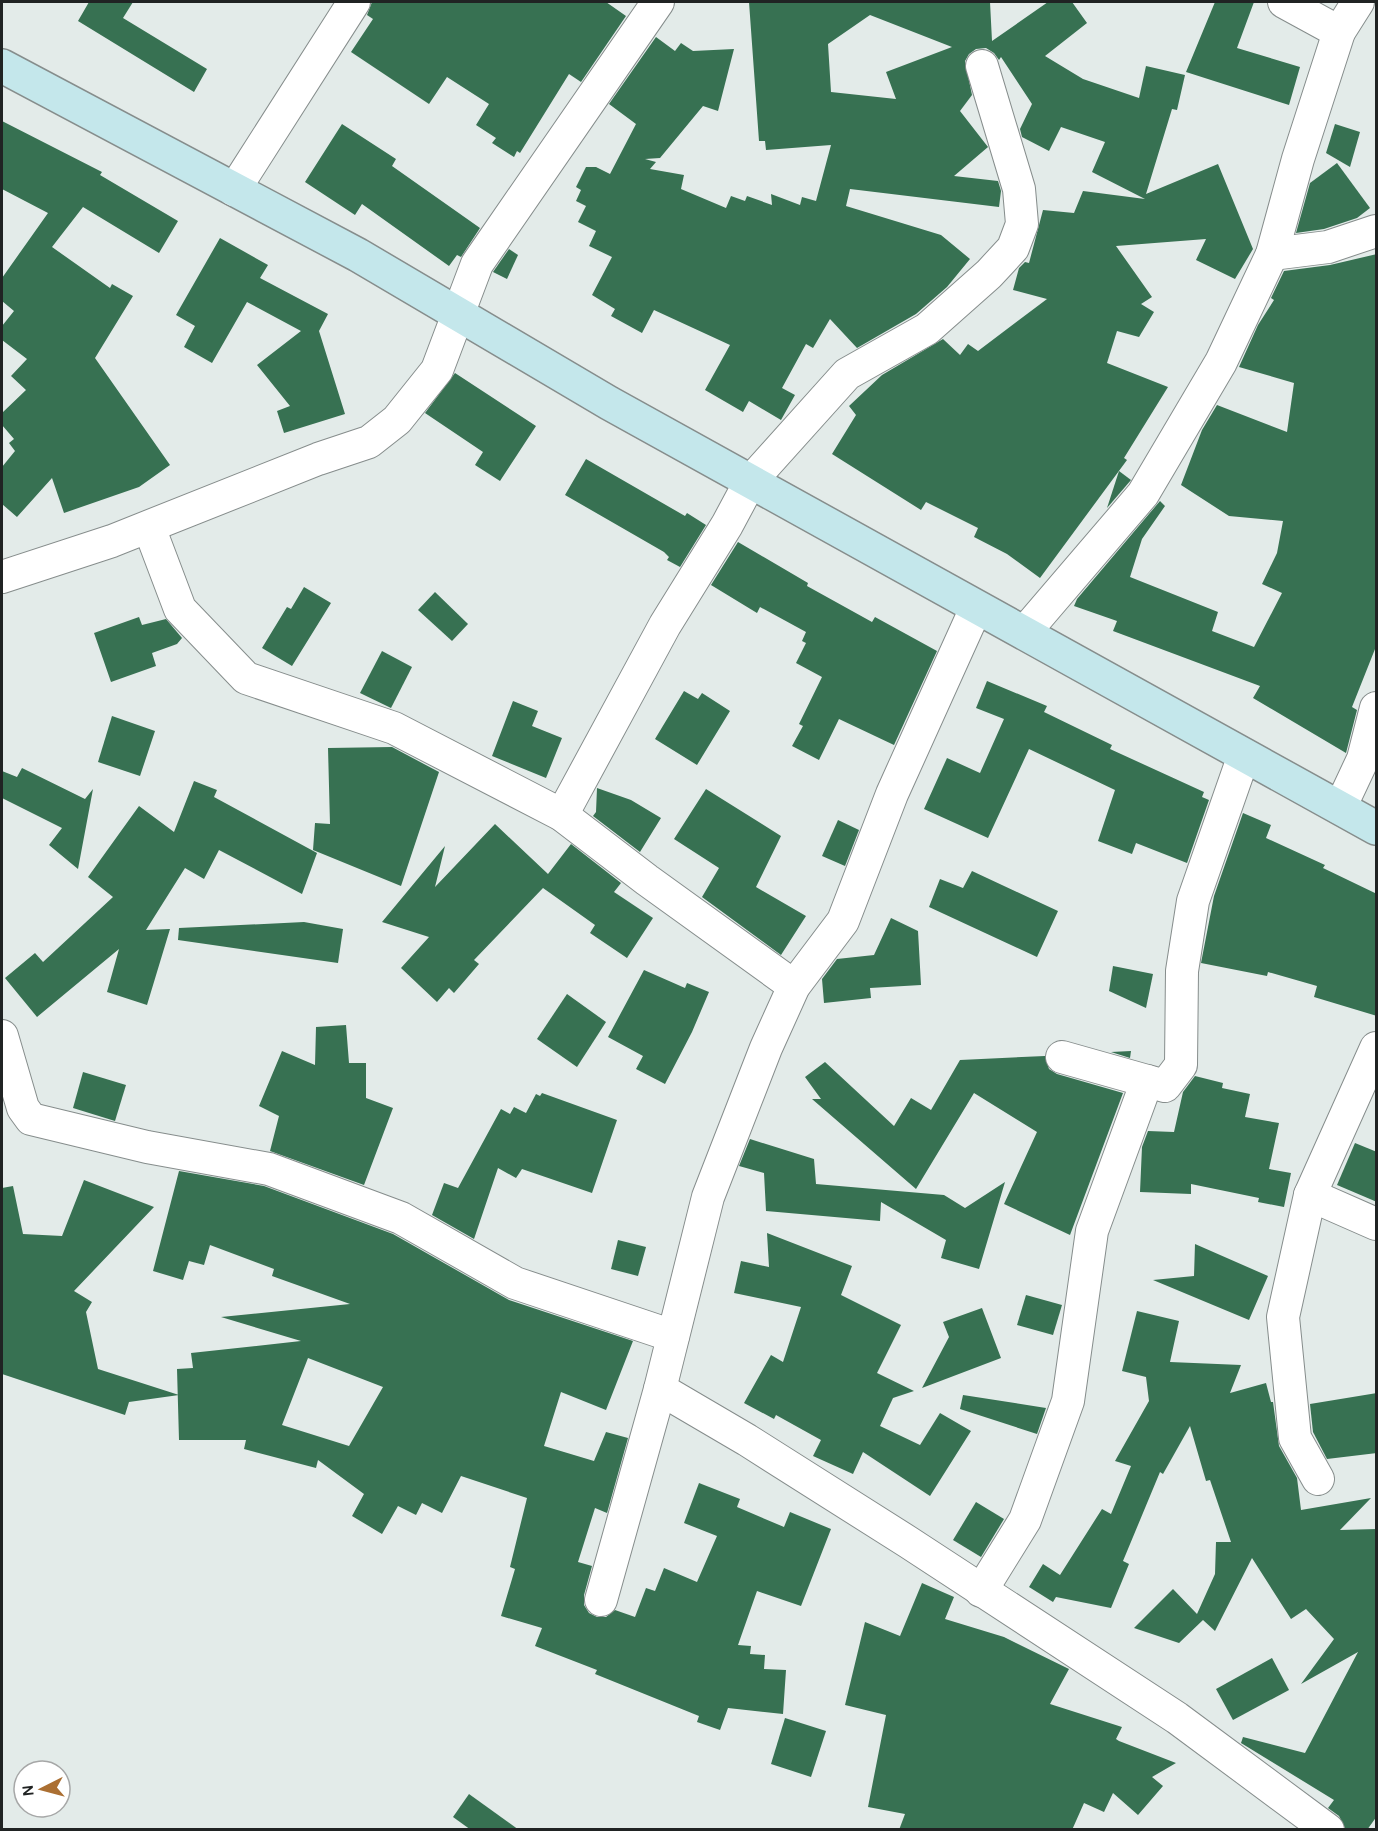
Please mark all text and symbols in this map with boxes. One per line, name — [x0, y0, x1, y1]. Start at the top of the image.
north arrow — [12, 1759, 72, 1819]
text: N — [18, 1784, 38, 1797]

